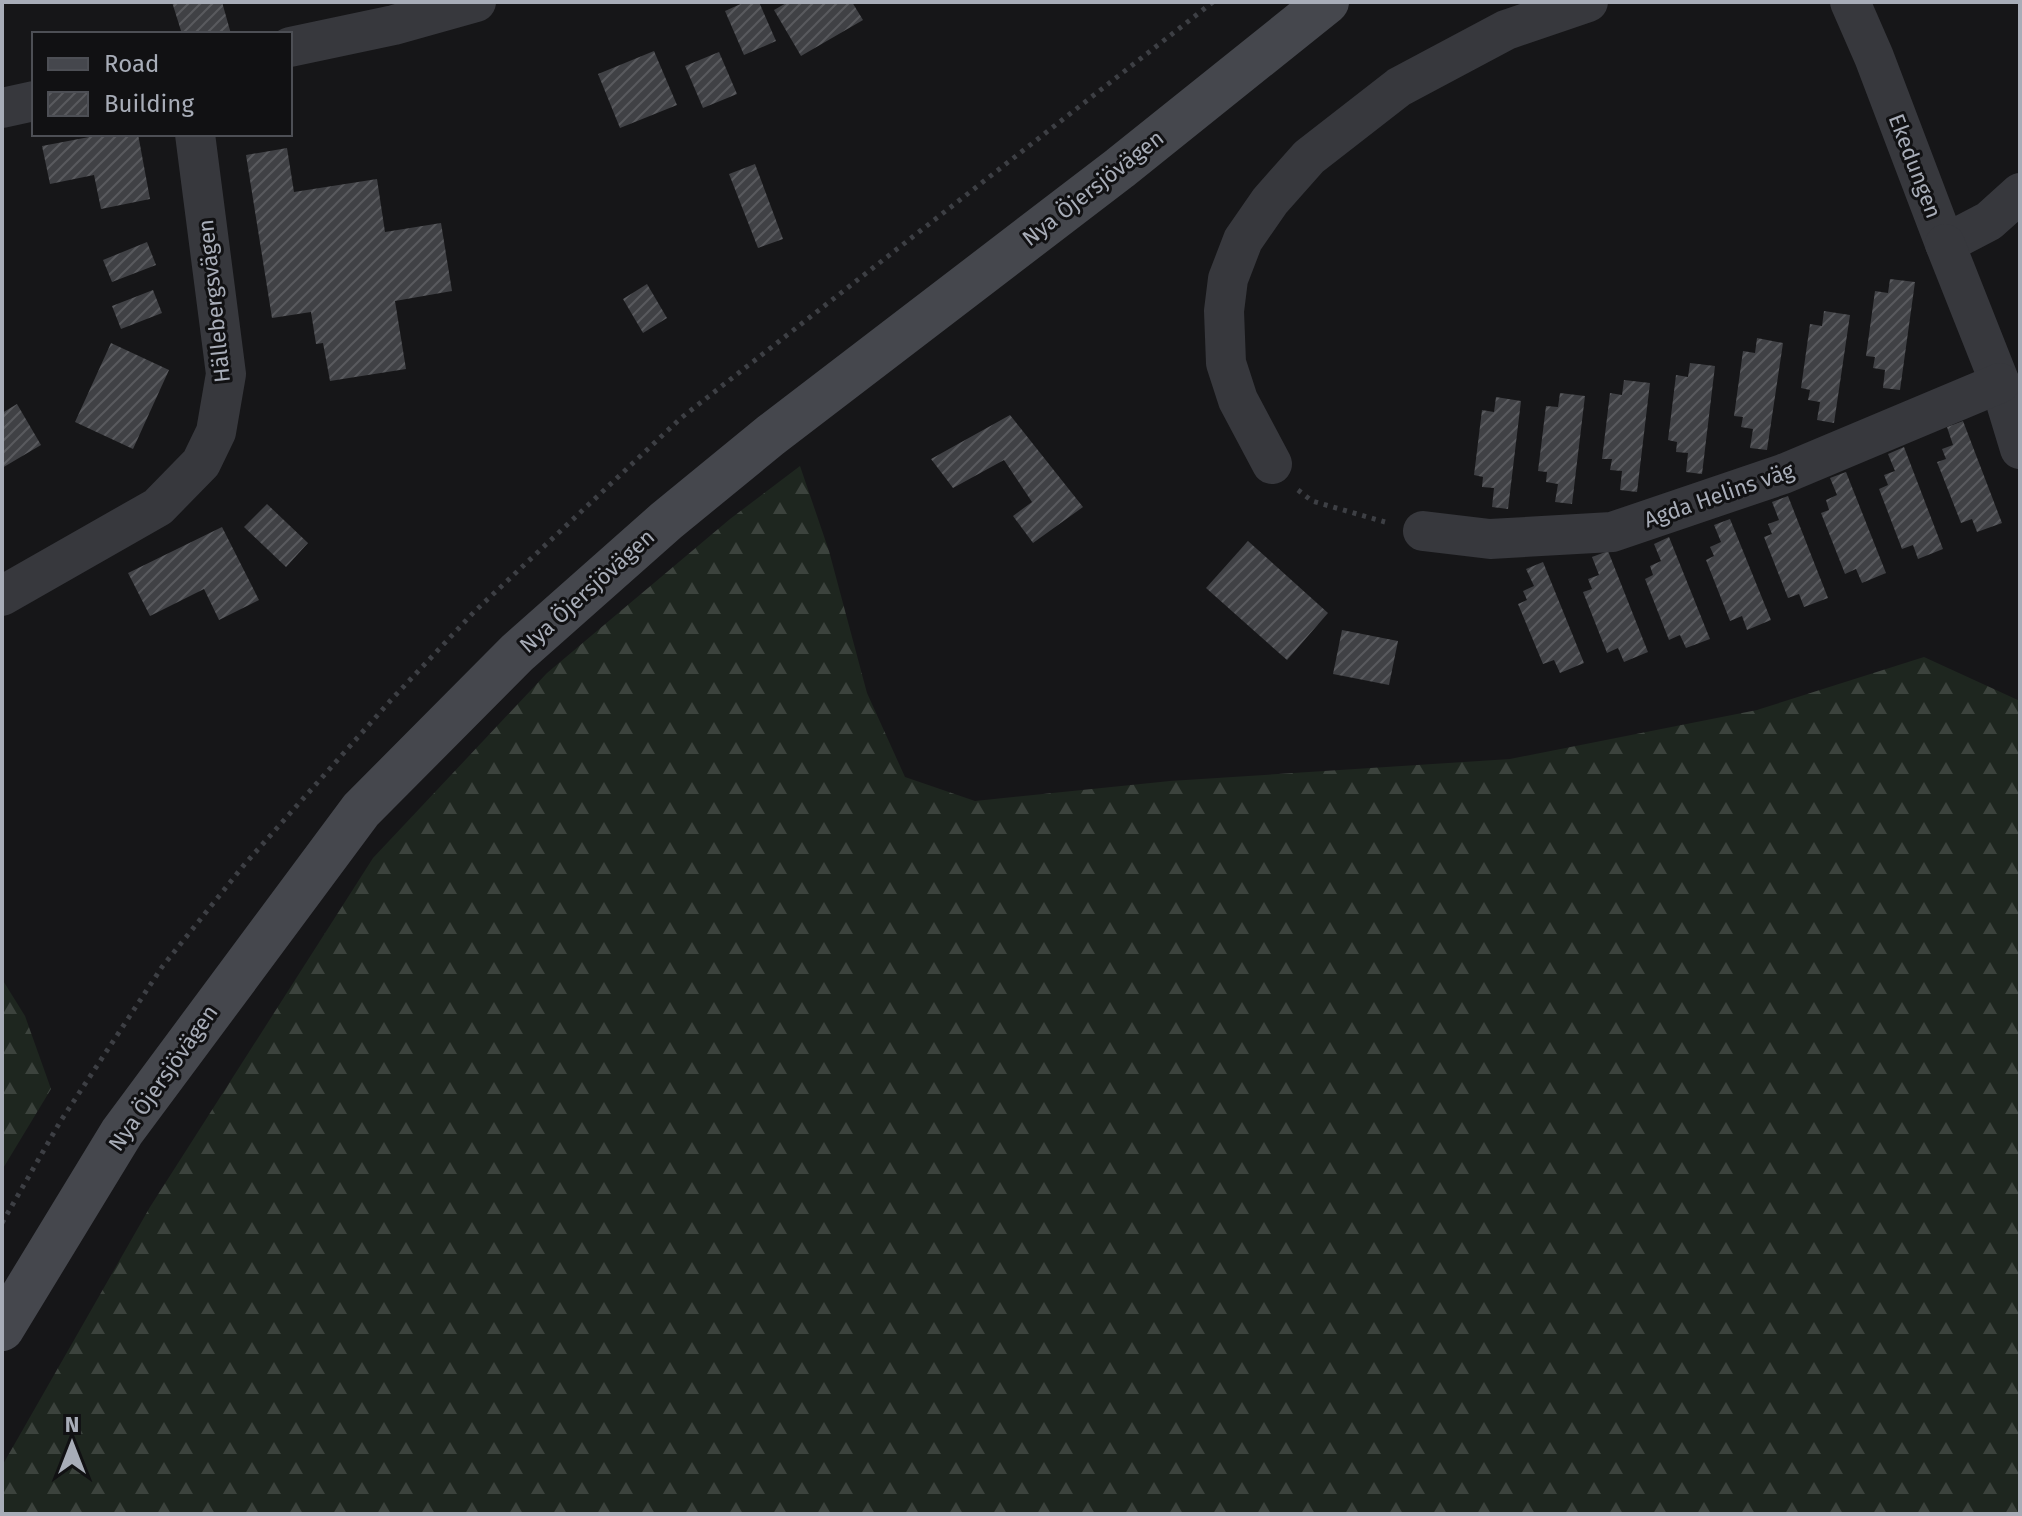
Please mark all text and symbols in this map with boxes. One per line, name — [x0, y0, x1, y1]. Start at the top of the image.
legend — [32, 32, 292, 136]
text: Road — [104, 50, 159, 78]
text: Building — [104, 90, 194, 118]
street label: Ekedungen — [1883, 110, 1947, 222]
street label: Nya Öjersjövägen — [1017, 124, 1169, 252]
street label: Hällebergsvägen — [192, 218, 236, 384]
street label: Agda Helins väg — [1640, 457, 1798, 533]
street label: Nya Öjersjövägen — [514, 523, 660, 659]
street label: Nya Öjersjövägen — [103, 1000, 223, 1156]
north arrow — [32, 1404, 112, 1484]
text: N — [65, 1411, 79, 1438]

